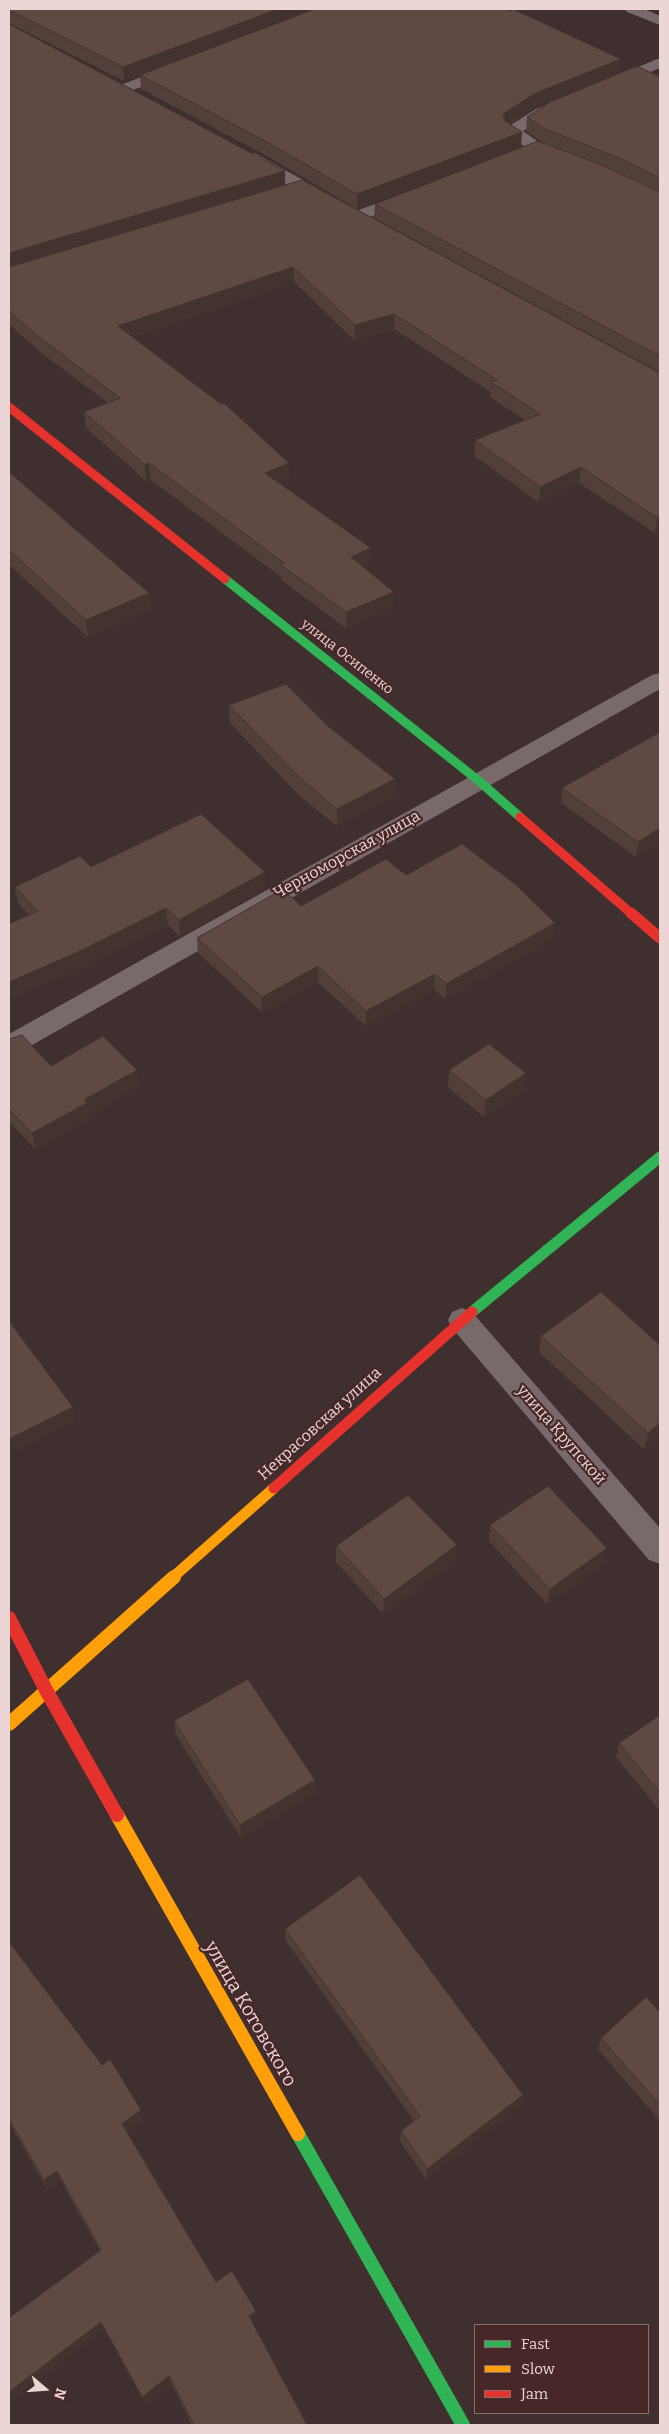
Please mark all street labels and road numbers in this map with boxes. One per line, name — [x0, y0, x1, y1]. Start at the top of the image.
street label: улица Осипенко — [297, 616, 397, 698]
street label: Черноморская улица — [270, 807, 424, 903]
street label: Некрасовская улица — [254, 1363, 386, 1485]
street label: улица Крупской — [512, 1381, 610, 1489]
street label: улица Котовского — [199, 1937, 301, 2091]

